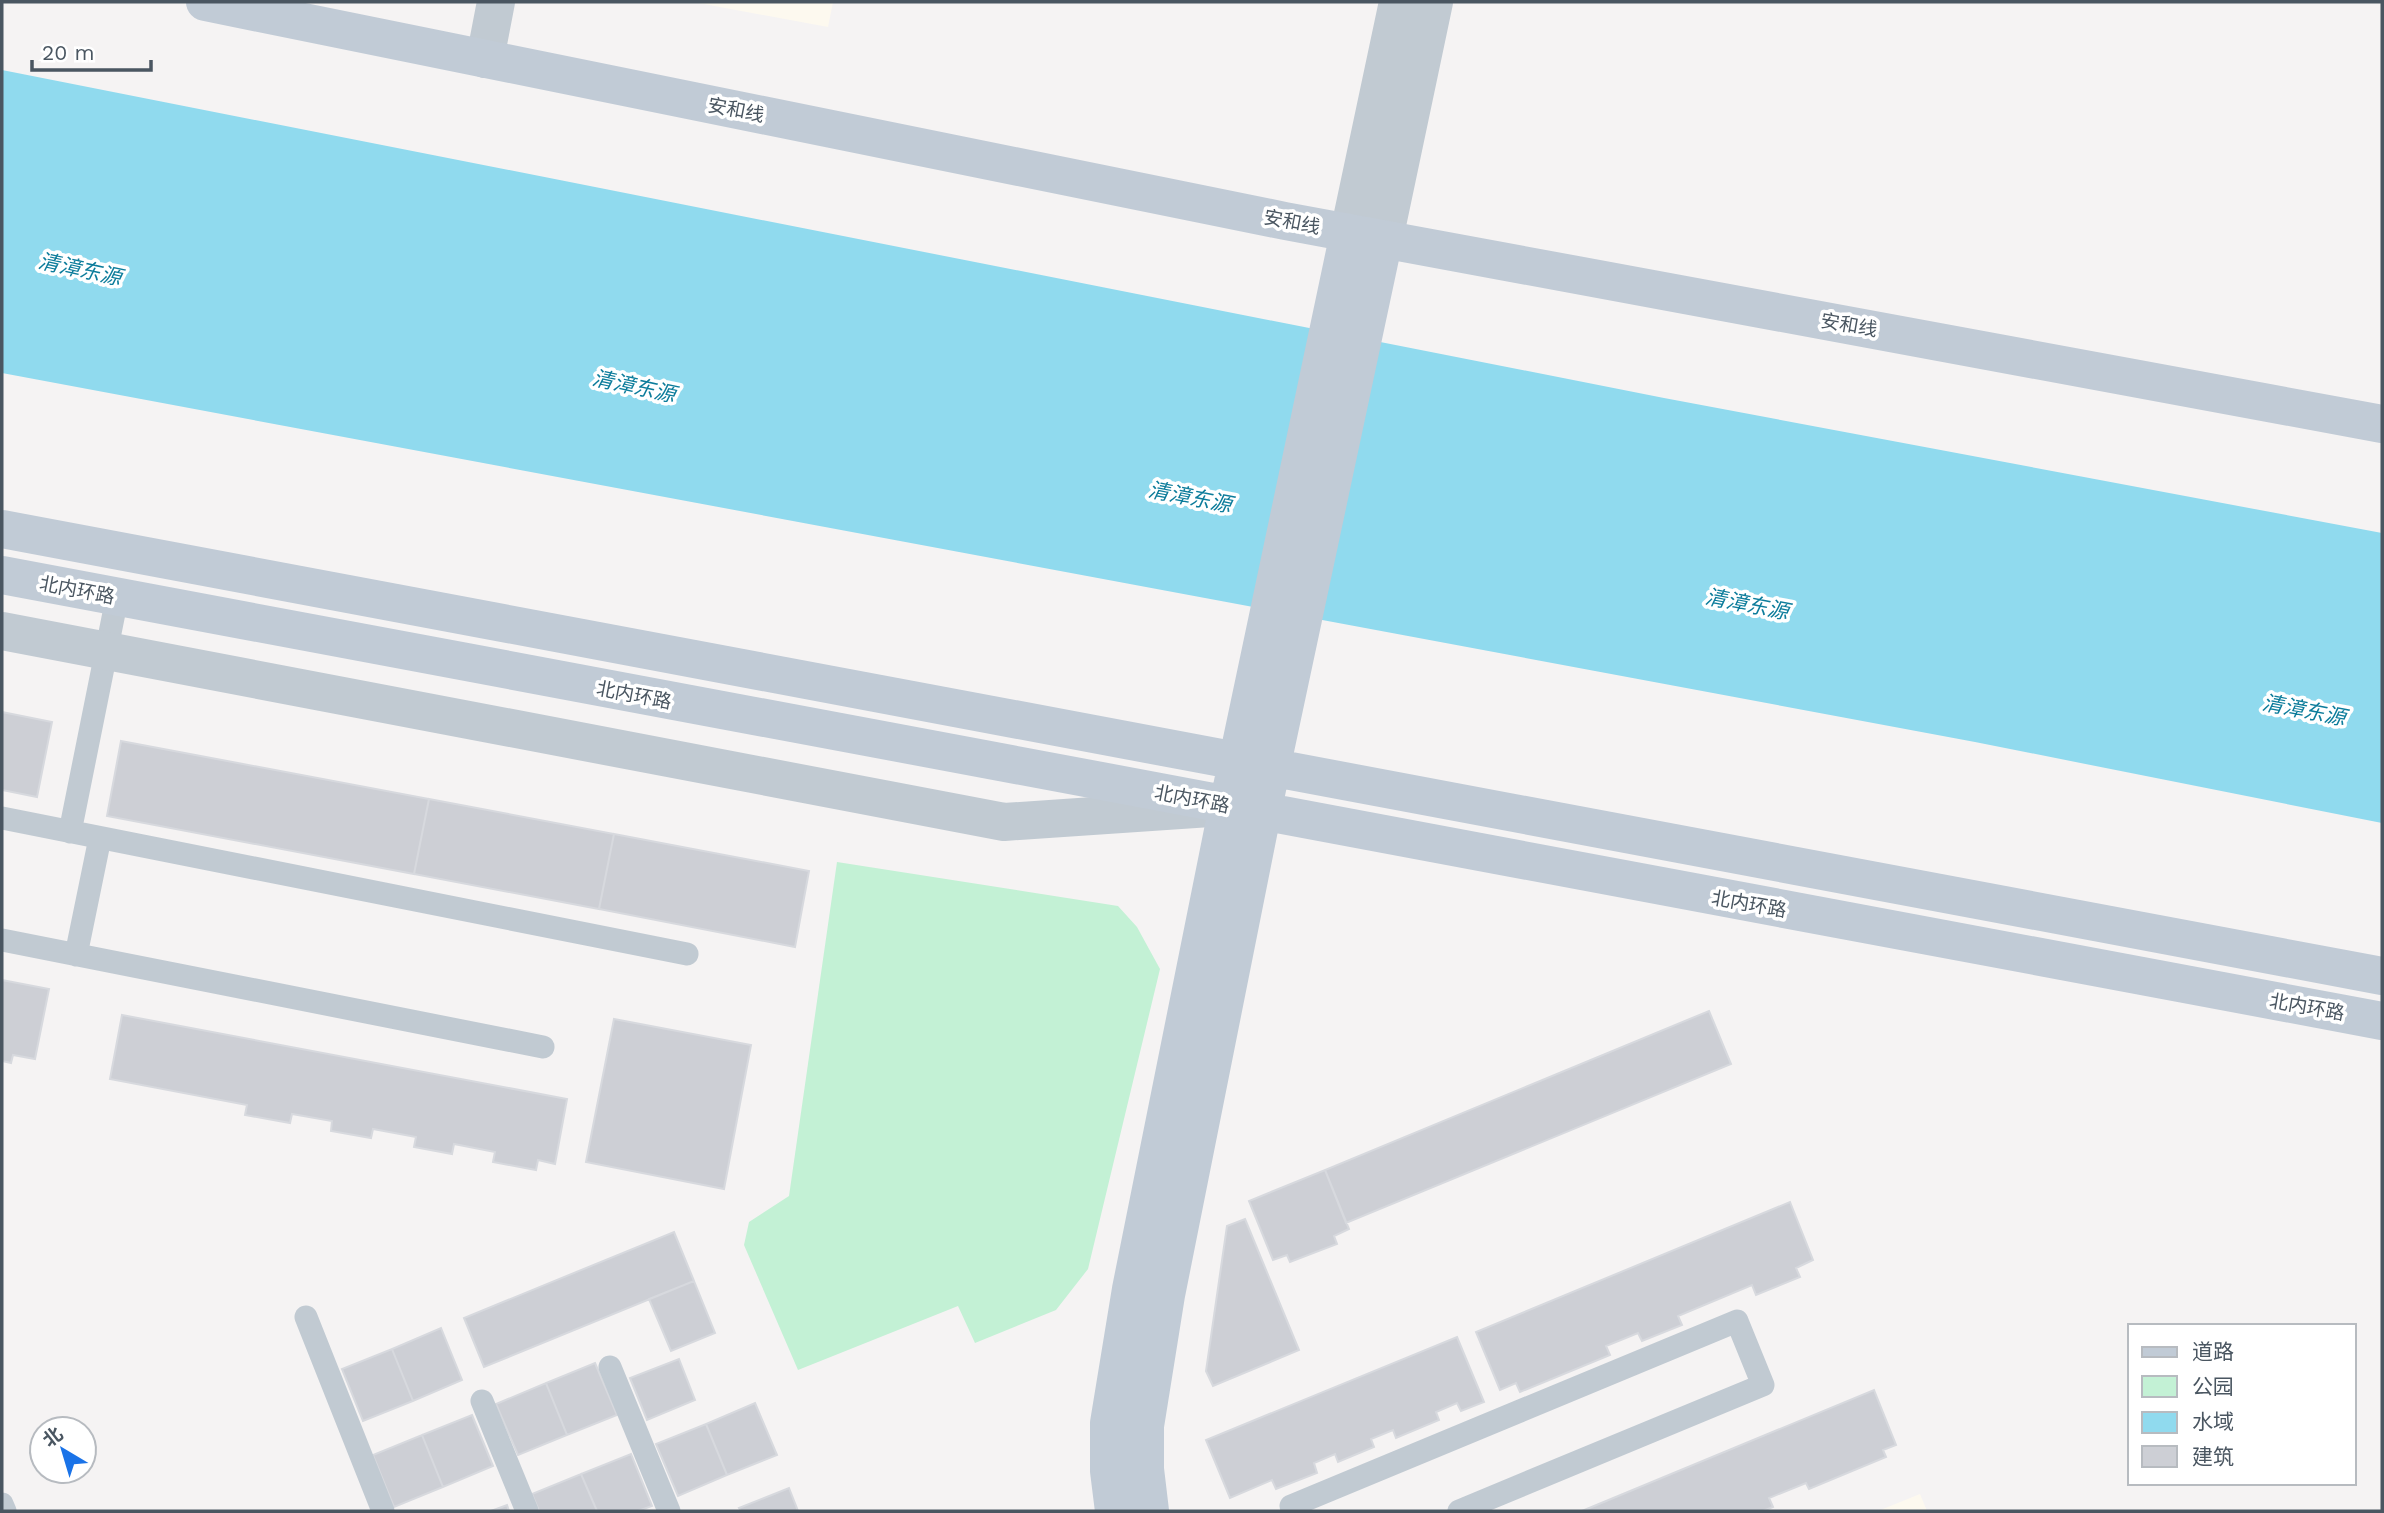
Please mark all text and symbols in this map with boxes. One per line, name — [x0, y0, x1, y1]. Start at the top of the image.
scale bar — [32, 28, 150, 72]
text: 20 m — [42, 40, 94, 65]
street label: 安和线 — [706, 93, 766, 127]
street label: 安和线 — [1262, 205, 1322, 239]
water label: 清漳东源 — [36, 248, 128, 291]
street label: 安和线 — [1819, 309, 1879, 341]
water label: 清漳东源 — [590, 365, 682, 408]
water label: 清漳东源 — [1146, 477, 1238, 518]
street label: 北内环路 — [37, 571, 117, 609]
water label: 清漳东源 — [1703, 584, 1795, 625]
street label: 北内环路 — [594, 676, 674, 714]
water label: 清漳东源 — [2260, 690, 2352, 731]
street label: 北内环路 — [1152, 780, 1232, 818]
street label: 北内环路 — [1710, 886, 1788, 922]
street label: 北内环路 — [2268, 989, 2346, 1025]
legend — [2128, 1324, 2356, 1485]
text: 道路 — [2192, 1339, 2234, 1364]
text: 公园 — [2192, 1374, 2234, 1399]
text: 水域 — [2192, 1409, 2234, 1434]
north arrow — [28, 1415, 98, 1485]
text: 北 — [38, 1422, 67, 1452]
text: 建筑 — [2192, 1444, 2234, 1469]

